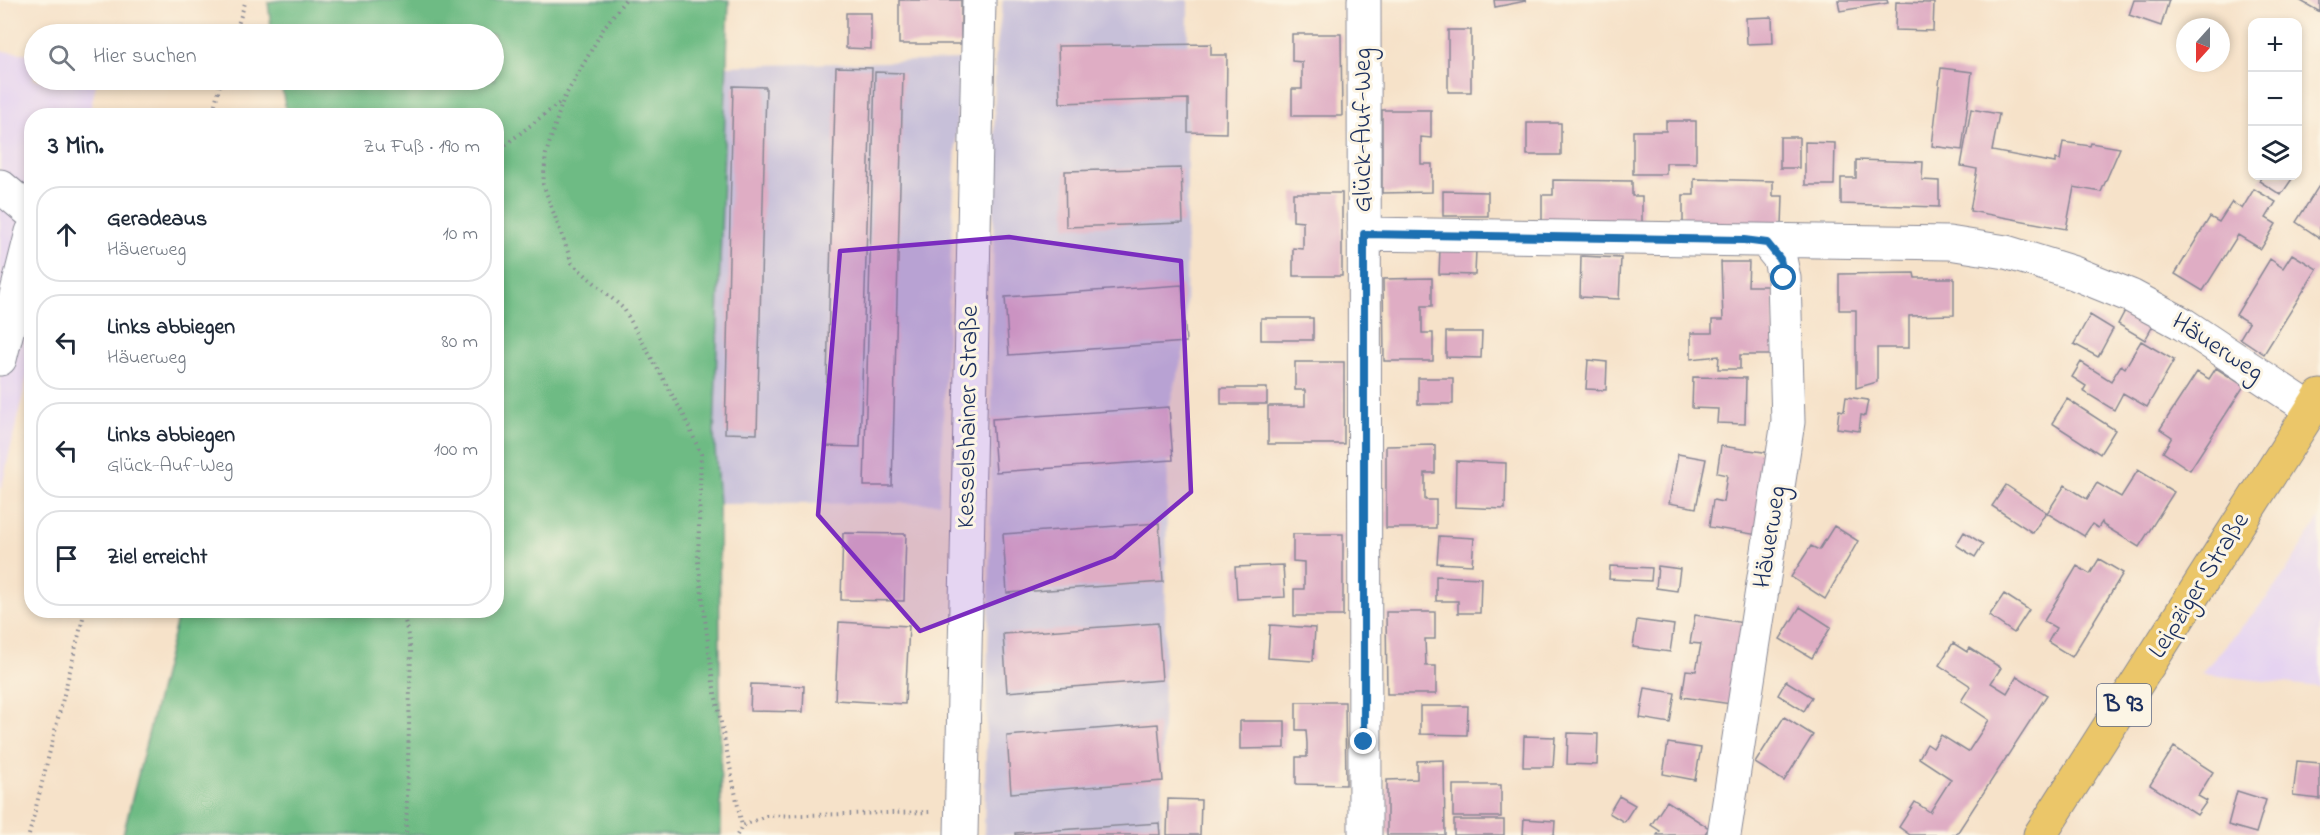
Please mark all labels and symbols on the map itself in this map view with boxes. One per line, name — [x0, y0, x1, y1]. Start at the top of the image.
north arrow — [2176, 18, 2230, 72]
street label: Glück-Auf-Weg — [1345, 48, 1383, 212]
route start — [1770, 264, 1796, 290]
street label: Häuerweg — [2163, 304, 2271, 392]
street label: Kesselshainer Straße — [948, 305, 990, 529]
street label: Häuerweg — [1744, 483, 1798, 591]
street label: Leipziger Straße — [2140, 505, 2260, 667]
road number: B 93 — [2097, 684, 2151, 726]
route end — [1350, 728, 1376, 754]

